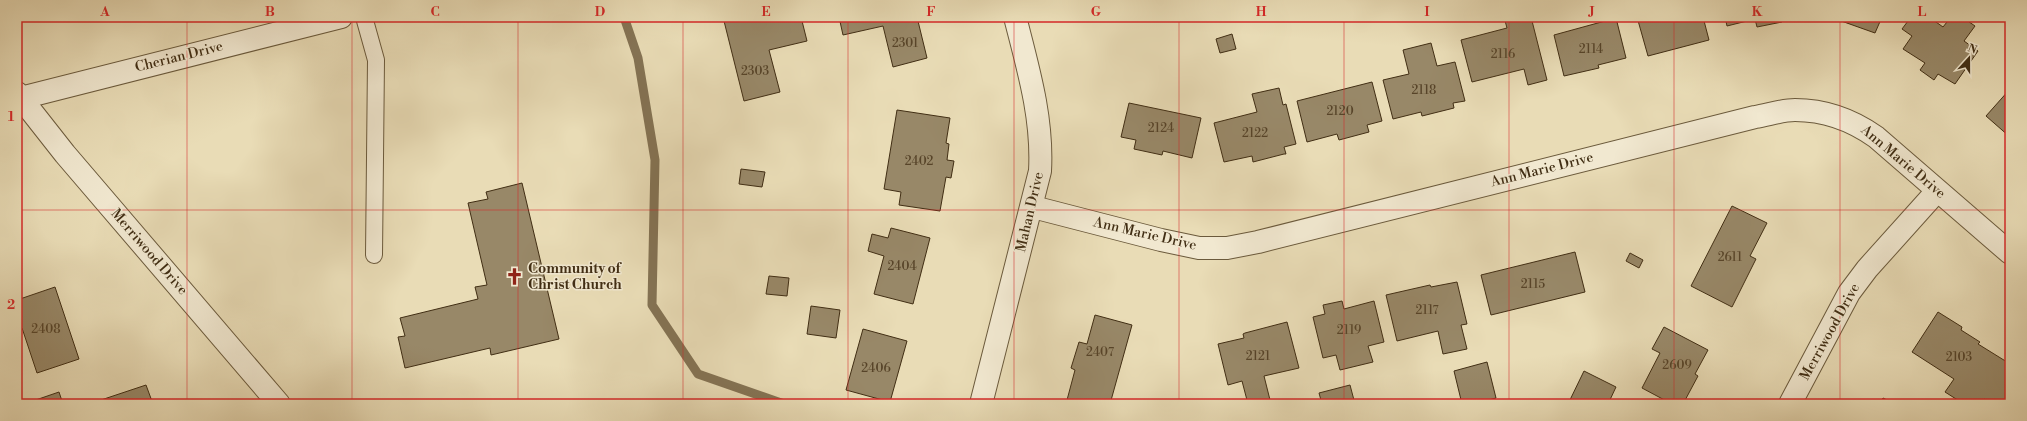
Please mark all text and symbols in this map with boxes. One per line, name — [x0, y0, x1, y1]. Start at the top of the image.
text: A — [99, 4, 110, 20]
text: B — [265, 4, 275, 20]
text: C — [430, 4, 440, 20]
text: D — [595, 4, 605, 20]
text: E — [761, 4, 771, 20]
text: F — [926, 4, 936, 20]
text: G — [1091, 4, 1102, 20]
text: H — [1256, 4, 1267, 20]
text: I — [1424, 4, 1430, 20]
text: J — [1587, 4, 1595, 20]
text: K — [1752, 4, 1763, 20]
text: L — [1918, 4, 1927, 20]
house number: 2301 — [892, 36, 919, 51]
street label: Cherian Drive — [133, 37, 225, 77]
north arrow — [1949, 38, 1989, 78]
house number: 2114 — [1579, 42, 1603, 57]
text: N — [1966, 42, 1979, 58]
house number: 2116 — [1491, 47, 1515, 62]
house number: 2303 — [741, 64, 769, 79]
house number: 2118 — [1412, 83, 1436, 98]
house number: 2120 — [1326, 104, 1354, 119]
text: 1 — [8, 109, 15, 125]
house number: 2124 — [1148, 121, 1174, 136]
street label: Ann Marie Drive — [1856, 121, 1949, 203]
house number: 2122 — [1242, 126, 1268, 141]
street label: Ann Marie Drive — [1488, 149, 1595, 192]
house number: 2402 — [905, 154, 933, 169]
street label: Mahan Drive — [1012, 170, 1048, 254]
street label: Merriwood Drive — [107, 205, 191, 299]
street label: Ann Marie Drive — [1091, 213, 1198, 255]
house number: 2611 — [1718, 250, 1743, 265]
house number: 2404 — [887, 259, 917, 274]
place label: Community of Christ Church — [528, 260, 623, 294]
church icon: Community of Christ Church — [505, 267, 525, 287]
house number: 2115 — [1521, 277, 1546, 292]
street label: Merriwood Drive — [1796, 280, 1864, 384]
text: 2 — [7, 297, 15, 313]
house number: 2117 — [1415, 303, 1439, 318]
house number: 2408 — [31, 322, 61, 337]
house number: 2119 — [1337, 323, 1361, 338]
house number: 2407 — [1086, 345, 1114, 360]
house number: 2121 — [1246, 349, 1271, 364]
house number: 2103 — [1946, 350, 1973, 365]
house number: 2609 — [1662, 358, 1692, 373]
house number: 2406 — [861, 361, 891, 376]

